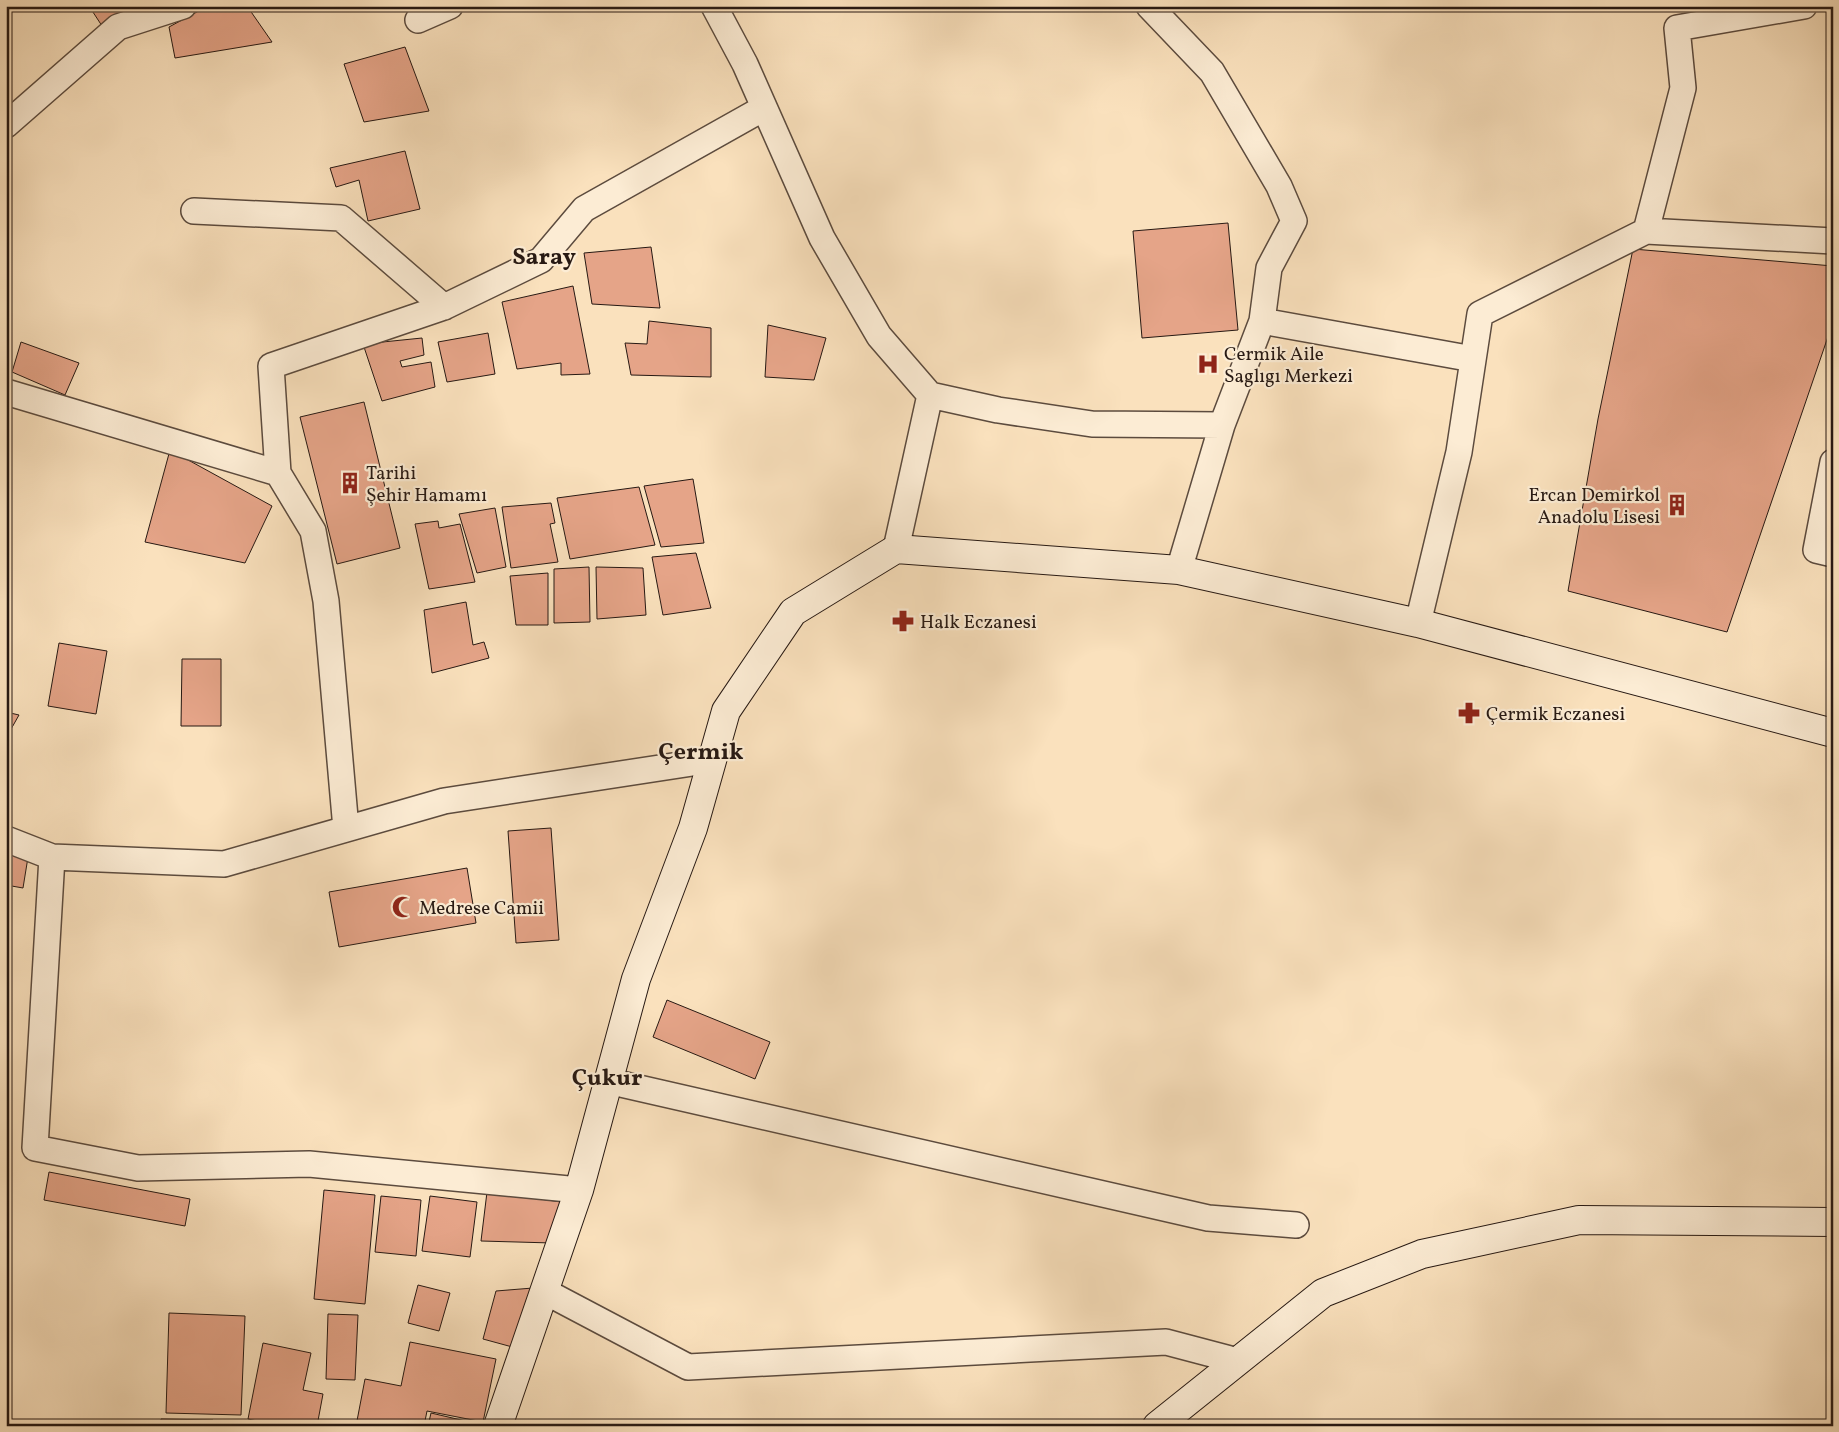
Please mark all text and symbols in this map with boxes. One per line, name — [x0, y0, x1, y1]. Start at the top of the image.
district label: Saray — [512, 241, 576, 275]
place label: Cermik Aile Saglıgı Merkezi — [1224, 342, 1353, 390]
hospital icon: Cermik Aile Saglıgı Merkezi — [1195, 351, 1221, 377]
place label: Tarihi Şehir Hamamı — [366, 461, 487, 509]
building icon: Tarihi Şehir Hamamı — [337, 470, 363, 496]
place label: Ercan Demirkol Anadolu Lisesi — [1528, 483, 1660, 531]
building icon: Ercan Demirkol Anadolu Lisesi — [1664, 492, 1690, 518]
pharmacy icon: Halk Eczanesi — [890, 608, 916, 634]
place label: Halk Eczanesi — [920, 610, 1037, 636]
pharmacy icon: Çermik Eczanesi — [1456, 700, 1482, 726]
place label: Çermik Eczanesi — [1486, 702, 1625, 728]
district label: Çermik — [658, 736, 744, 770]
mosque icon: Medrese Camii — [390, 894, 416, 920]
place label: Medrese Camii — [419, 896, 544, 922]
district label: Çukur — [572, 1062, 642, 1096]

